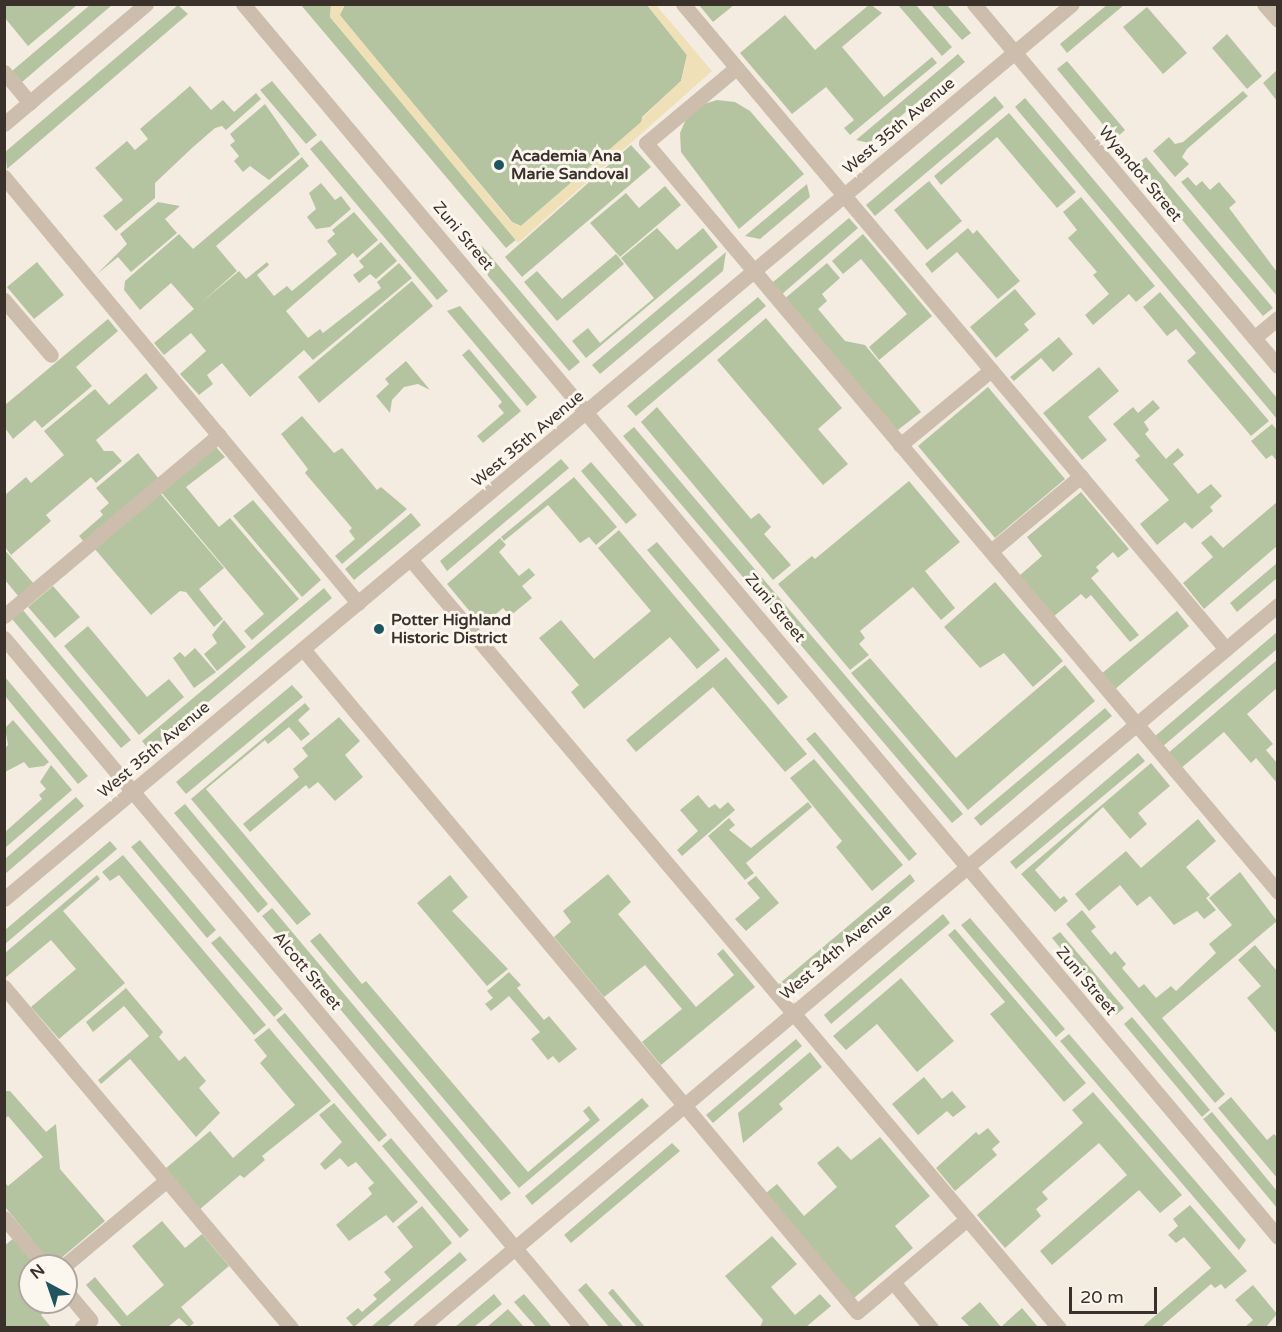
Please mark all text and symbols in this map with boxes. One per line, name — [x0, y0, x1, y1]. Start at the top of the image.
street label: West 35th Avenue — [839, 74, 959, 178]
street label: Wyandot Street — [1094, 122, 1186, 226]
place label: Academia Ana Marie Sandoval — [511, 146, 628, 184]
marker: Academia Ana Marie Sandoval — [492, 158, 506, 172]
street label: Zuni Street — [429, 198, 497, 274]
street label: West 35th Avenue — [468, 387, 588, 491]
street label: Zuni Street — [741, 570, 809, 646]
place label: Potter Highland Historic District — [391, 610, 511, 648]
marker: Potter Highland Historic District — [372, 622, 386, 636]
street label: West 35th Avenue — [94, 698, 214, 802]
street label: West 34th Avenue — [776, 900, 896, 1004]
street label: Alcott Street — [269, 928, 345, 1014]
street label: Zuni Street — [1052, 943, 1120, 1019]
north arrow — [18, 1254, 78, 1314]
text: N — [26, 1260, 49, 1284]
scale bar — [1072, 1275, 1160, 1313]
text: 20 m — [1080, 1286, 1124, 1308]

